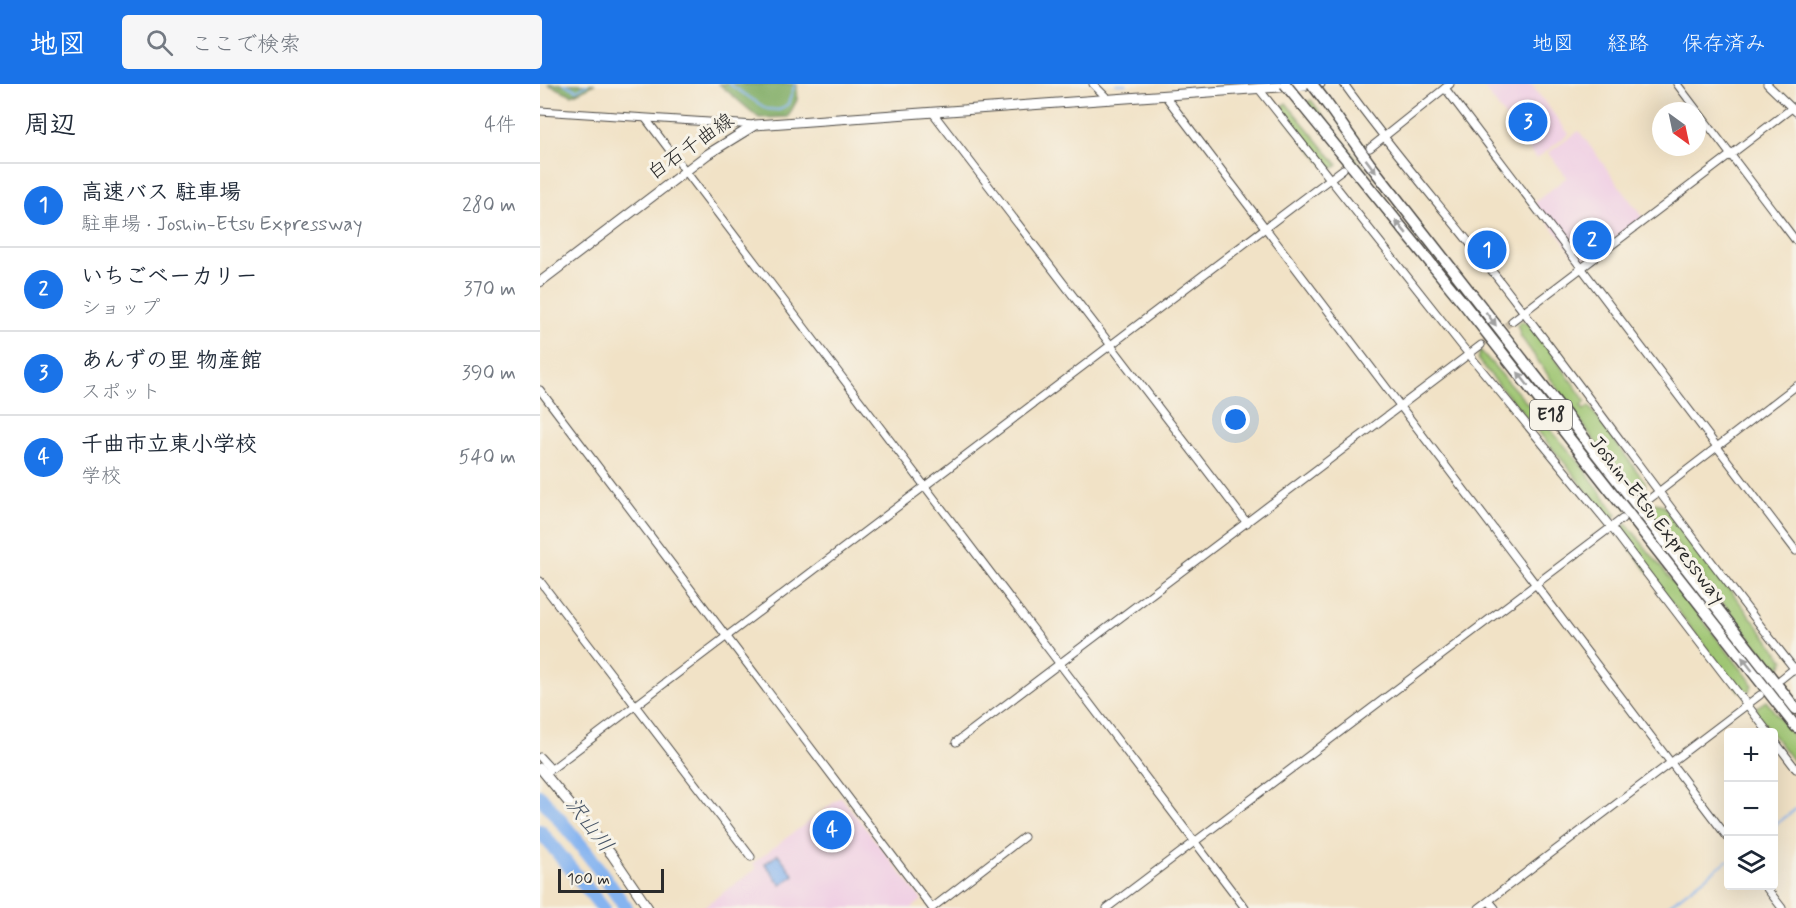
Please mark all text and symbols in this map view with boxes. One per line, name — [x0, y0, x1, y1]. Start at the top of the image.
search box — [122, 15, 542, 69]
icon: search — [143, 26, 176, 59]
text: 地図 — [30, 27, 86, 64]
text: 地図 — [1532, 30, 1574, 58]
text: 経路 — [1607, 30, 1649, 58]
text: 保存済み — [1682, 30, 1766, 58]
text: ここで検索 — [191, 31, 301, 59]
pin: 3 — [1508, 99, 1548, 144]
north arrow — [1652, 102, 1706, 156]
street label: 白石千曲線 — [642, 107, 740, 187]
text: 周辺 — [24, 109, 76, 143]
text: 4件 — [484, 112, 516, 139]
one-way arrow — [1365, 158, 1377, 173]
text: 高速バス 駐車場 — [81, 179, 241, 207]
text: 1 — [39, 192, 48, 219]
text: 280 m — [462, 192, 516, 219]
text: 駐車場 · Joshin-Etsu Expressway — [81, 211, 363, 238]
pin: 2 — [1572, 218, 1612, 262]
one-way arrow — [1394, 219, 1407, 235]
pin: 1 — [1468, 228, 1506, 272]
text: いちごベーカリー — [81, 263, 257, 291]
text: 2 — [39, 276, 48, 303]
text: 370 m — [464, 276, 516, 303]
text: ショップ — [81, 295, 160, 322]
one-way arrow — [1485, 312, 1497, 327]
text: あんずの里 物産館 — [81, 347, 262, 375]
text: 3 — [39, 360, 48, 387]
text: 390 m — [462, 360, 516, 387]
one-way arrow — [1516, 371, 1529, 387]
text: スポット — [81, 379, 161, 406]
road number: E18 — [1530, 400, 1572, 430]
your location — [1221, 405, 1250, 434]
street label: Joshin-Etsu Expressway — [1583, 430, 1731, 610]
text: 千曲市立東小学校 — [81, 431, 257, 459]
text: 4 — [38, 444, 49, 471]
text: 540 m — [459, 444, 516, 471]
text: 学校 — [81, 463, 121, 490]
one-way arrow — [1742, 657, 1754, 672]
map controls — [1724, 728, 1778, 890]
button: + — [1724, 728, 1778, 782]
button: − — [1724, 782, 1778, 836]
water label: 沢山川 — [559, 792, 619, 858]
pin: 4 — [812, 808, 852, 852]
button: layers — [1724, 836, 1778, 890]
scale bar — [558, 866, 664, 894]
text: 100 m — [567, 869, 610, 890]

